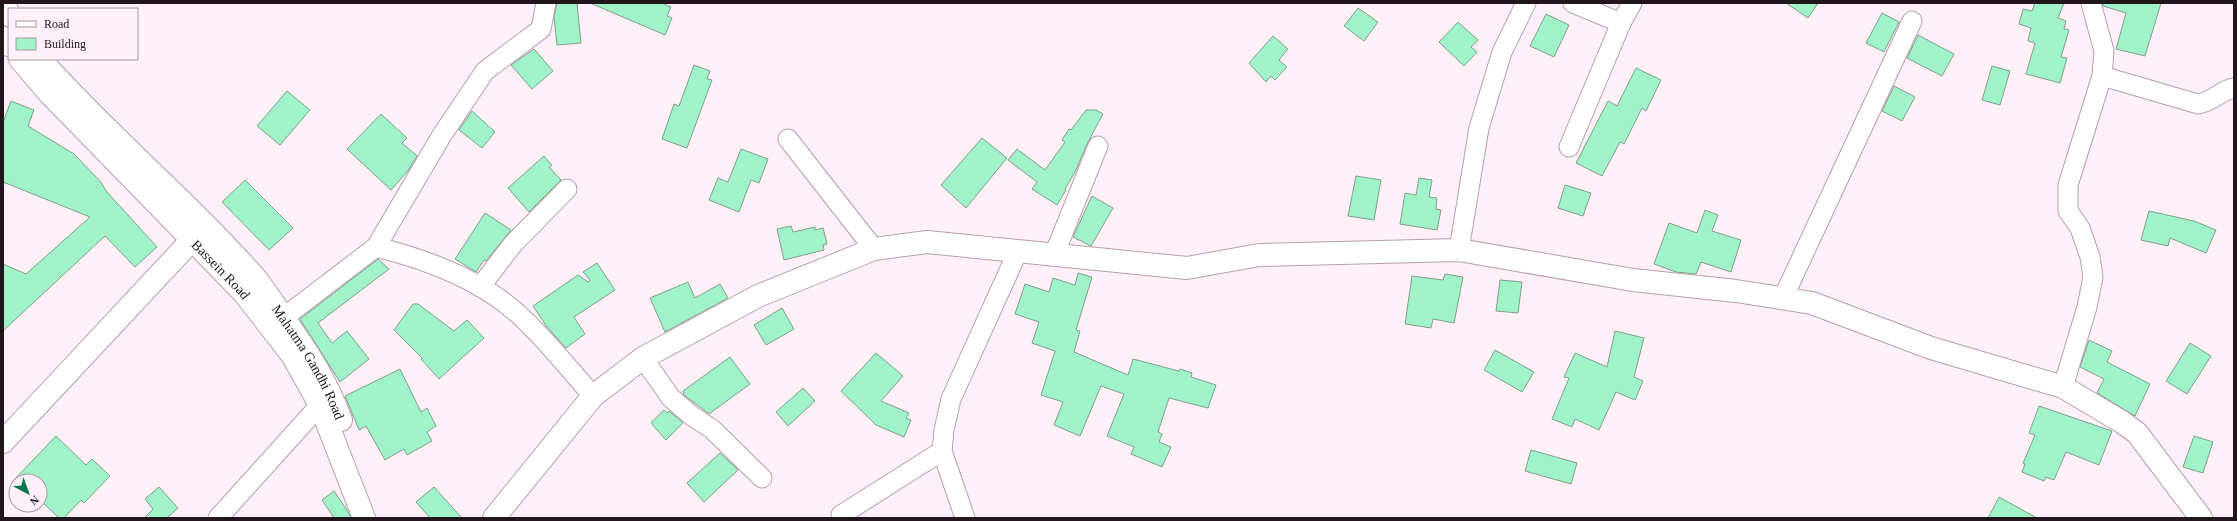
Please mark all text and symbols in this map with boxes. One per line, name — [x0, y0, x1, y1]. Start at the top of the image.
legend — [8, 8, 138, 60]
text: Road — [44, 17, 69, 31]
text: Building — [44, 37, 86, 51]
street label: Bassein Road — [188, 237, 253, 302]
street label: Mahatma Gandhi Road — [269, 302, 347, 422]
north arrow — [8, 473, 48, 513]
text: N — [28, 493, 41, 508]

